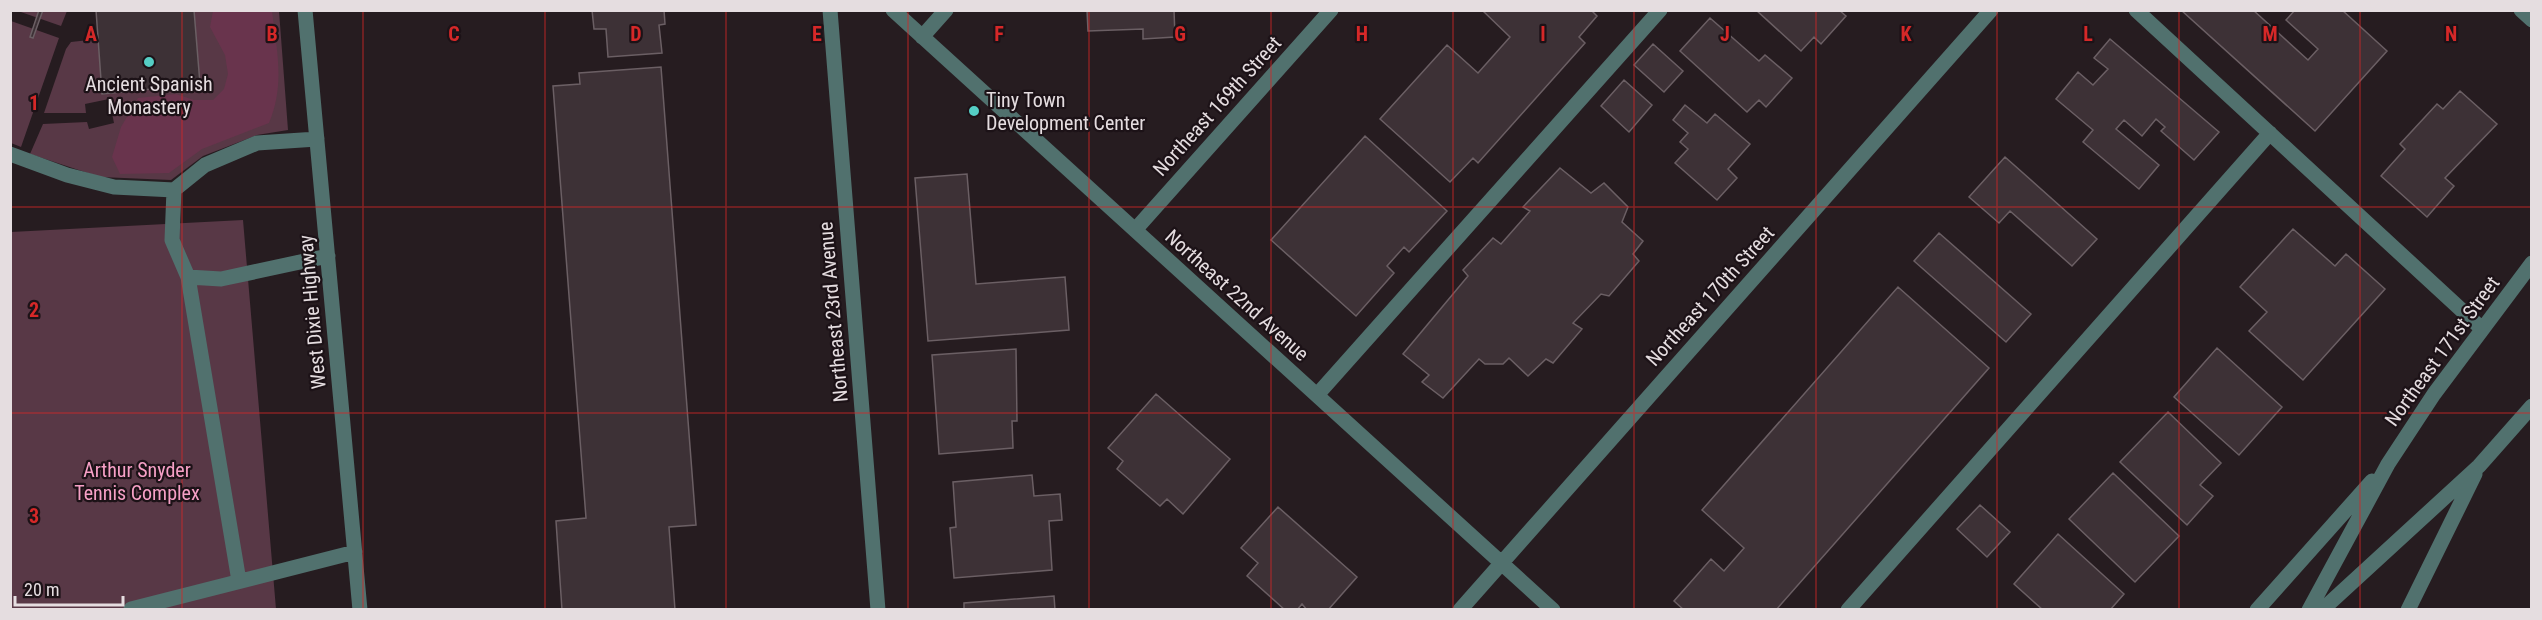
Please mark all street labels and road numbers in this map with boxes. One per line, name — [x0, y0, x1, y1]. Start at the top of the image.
street label: Northeast 169th Street — [1148, 31, 1286, 181]
street label: Northeast 23rd Avenue — [813, 221, 853, 403]
street label: Northeast 170th Street — [1641, 221, 1779, 371]
street label: Northeast 22nd Avenue — [1160, 224, 1314, 366]
street label: West Dixie Highway — [293, 234, 331, 390]
street label: Northeast 171st Street — [2380, 271, 2504, 431]

